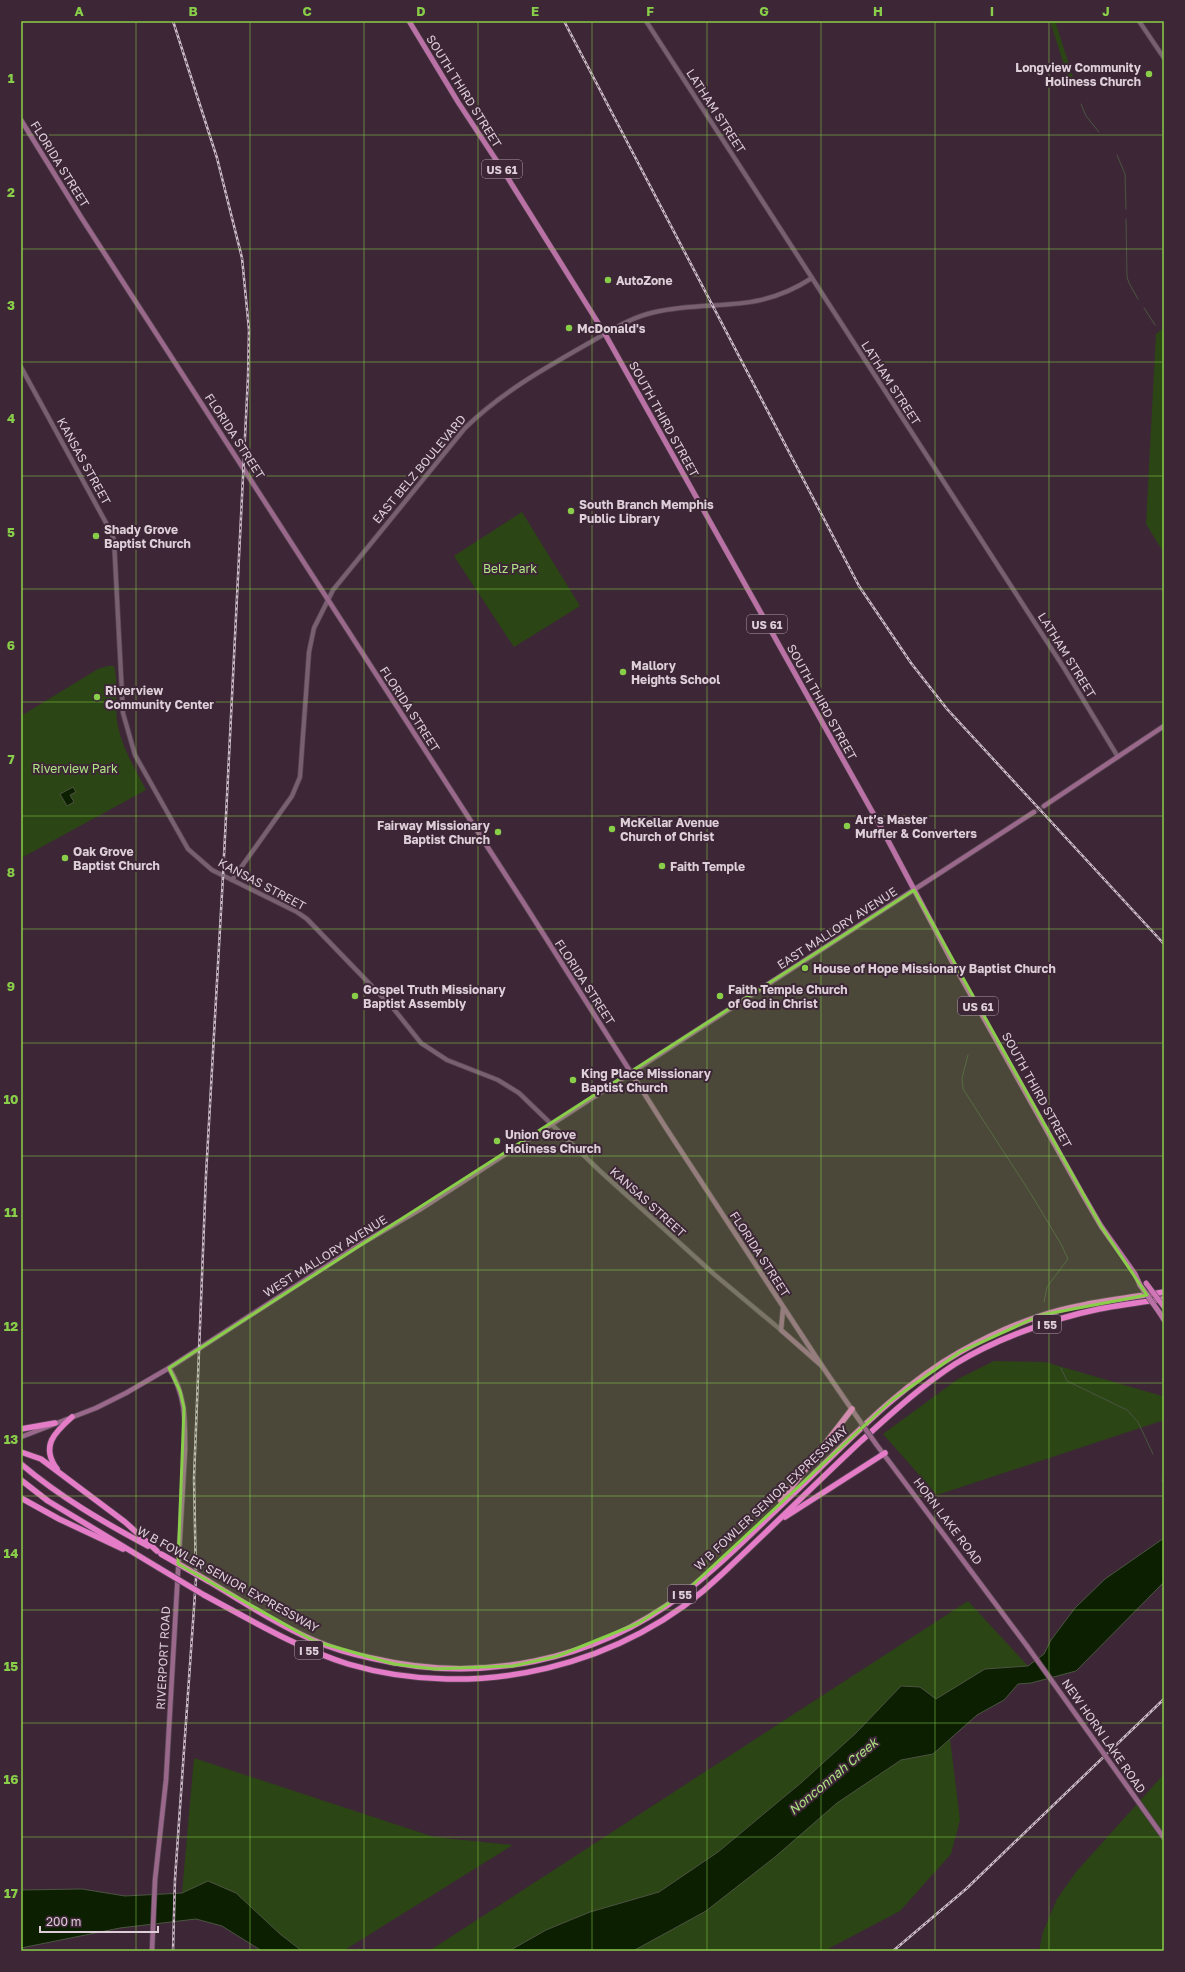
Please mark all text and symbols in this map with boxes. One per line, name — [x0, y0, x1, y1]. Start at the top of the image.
text: A — [74, 3, 84, 19]
text: B — [188, 3, 198, 19]
text: C — [302, 3, 312, 19]
text: D — [416, 3, 426, 19]
text: E — [531, 3, 539, 19]
text: F — [646, 3, 654, 19]
text: G — [759, 3, 769, 19]
text: H — [873, 3, 883, 19]
text: I — [990, 3, 994, 19]
text: J — [1102, 3, 1110, 19]
street label: SOUTH THIRD STREET — [423, 32, 505, 151]
place label: Longview Community Holiness Church — [1015, 60, 1142, 89]
street label: LATHAM STREET — [683, 66, 749, 156]
marker: Longview Community Holiness Church — [1144, 69, 1154, 79]
text: 1 — [8, 70, 15, 86]
street label: FLORIDA STREET — [27, 118, 93, 210]
road number: US 61 — [482, 160, 522, 178]
text: 2 — [7, 184, 15, 200]
place label: AutoZone — [616, 273, 672, 288]
marker: AutoZone — [603, 275, 613, 285]
text: 3 — [7, 297, 15, 313]
place label: McDonald's — [577, 321, 646, 336]
marker: McDonald's — [564, 323, 574, 333]
street label: LATHAM STREET — [858, 338, 924, 428]
street label: SOUTH THIRD STREET — [626, 358, 702, 480]
street label: FLORIDA STREET — [202, 390, 269, 482]
text: 4 — [7, 410, 15, 426]
street label: EAST BELZ BOULEVARD — [369, 412, 469, 526]
street label: KANSAS STREET — [54, 415, 114, 508]
place label: South Branch Memphis Public Library — [579, 497, 714, 526]
marker: South Branch Memphis Public Library — [566, 506, 576, 516]
place label: Shady Grove Baptist Church — [104, 522, 191, 551]
text: 5 — [7, 524, 15, 540]
marker: Shady Grove Baptist Church — [91, 531, 101, 541]
park label: Belz Park — [483, 561, 537, 576]
street label: LATHAM STREET — [1035, 610, 1100, 701]
road number: US 61 — [747, 615, 787, 633]
text: 6 — [7, 637, 15, 653]
street label: SOUTH THIRD STREET — [784, 641, 860, 763]
place label: Mallory Heights School — [631, 658, 720, 687]
street label: FLORIDA STREET — [377, 663, 444, 755]
marker: Mallory Heights School — [618, 667, 628, 677]
place label: Riverview Community Center — [105, 683, 214, 712]
marker: Riverview Community Center — [92, 692, 102, 702]
text: 7 — [7, 751, 15, 767]
park label: Riverview Park — [32, 761, 118, 776]
place label: Art’s Master Muffler & Converters — [855, 812, 977, 841]
place label: McKellar Avenue Church of Christ — [620, 815, 719, 844]
place label: Fairway Missionary Baptist Church — [377, 818, 491, 847]
marker: Art’s Master Muffler & Converters — [842, 821, 852, 831]
marker: McKellar Avenue Church of Christ — [607, 824, 617, 834]
marker: Fairway Missionary Baptist Church — [493, 827, 503, 837]
place label: Oak Grove Baptist Church — [73, 844, 160, 873]
marker: Oak Grove Baptist Church — [60, 853, 70, 863]
street label: KANSAS STREET — [216, 855, 309, 914]
place label: Faith Temple — [670, 859, 745, 874]
marker: Faith Temple — [657, 861, 667, 871]
text: 8 — [7, 864, 15, 880]
street label: EAST MALLORY AVENUE — [774, 884, 900, 972]
street label: FLORIDA STREET — [552, 936, 619, 1028]
place label: House of Hope Missionary Baptist Church — [813, 961, 1056, 976]
marker: House of Hope Missionary Baptist Church — [800, 963, 810, 973]
text: 9 — [7, 978, 15, 994]
place label: Gospel Truth Missionary Baptist Assembly — [363, 982, 507, 1011]
place label: Faith Temple Church of God in Christ — [728, 982, 848, 1011]
marker: Gospel Truth Missionary Baptist Assembly — [350, 991, 360, 1001]
marker: Faith Temple Church of God in Christ — [715, 991, 725, 1001]
road number: US 61 — [958, 997, 998, 1015]
street label: SOUTH THIRD STREET — [999, 1029, 1075, 1151]
place label: King Place Missionary Baptist Church — [581, 1066, 712, 1095]
marker: King Place Missionary Baptist Church — [568, 1075, 578, 1085]
text: 10 — [3, 1091, 19, 1107]
place label: Union Grove Holiness Church — [505, 1127, 601, 1156]
marker: Union Grove Holiness Church — [492, 1136, 502, 1146]
street label: KANSAS STREET — [607, 1164, 690, 1240]
text: 11 — [4, 1204, 18, 1220]
street label: FLORIDA STREET — [727, 1208, 794, 1300]
street label: WEST MALLORY AVENUE — [260, 1212, 390, 1300]
road number: I 55 — [1033, 1315, 1061, 1333]
text: 12 — [4, 1318, 18, 1334]
street label: W B FOWLER SENIOR EXPRESSWAY — [691, 1422, 851, 1573]
text: 13 — [4, 1431, 18, 1447]
street label: HORN LAKE ROAD — [910, 1474, 986, 1568]
street label: W B FOWLER SENIOR EXPRESSWAY — [135, 1523, 322, 1635]
text: 14 — [4, 1545, 18, 1561]
road number: I 55 — [668, 1585, 696, 1603]
street label: RIVERPORT ROAD — [153, 1606, 173, 1710]
road number: I 55 — [295, 1641, 323, 1659]
text: 15 — [4, 1658, 18, 1674]
street label: NEW HORN LAKE ROAD — [1059, 1676, 1149, 1796]
water label: Nonconnah Creek — [785, 1733, 882, 1818]
text: 16 — [4, 1771, 18, 1787]
text: 17 — [4, 1885, 18, 1901]
scale bar — [40, 1908, 158, 1934]
text: 200 m — [46, 1914, 81, 1929]

